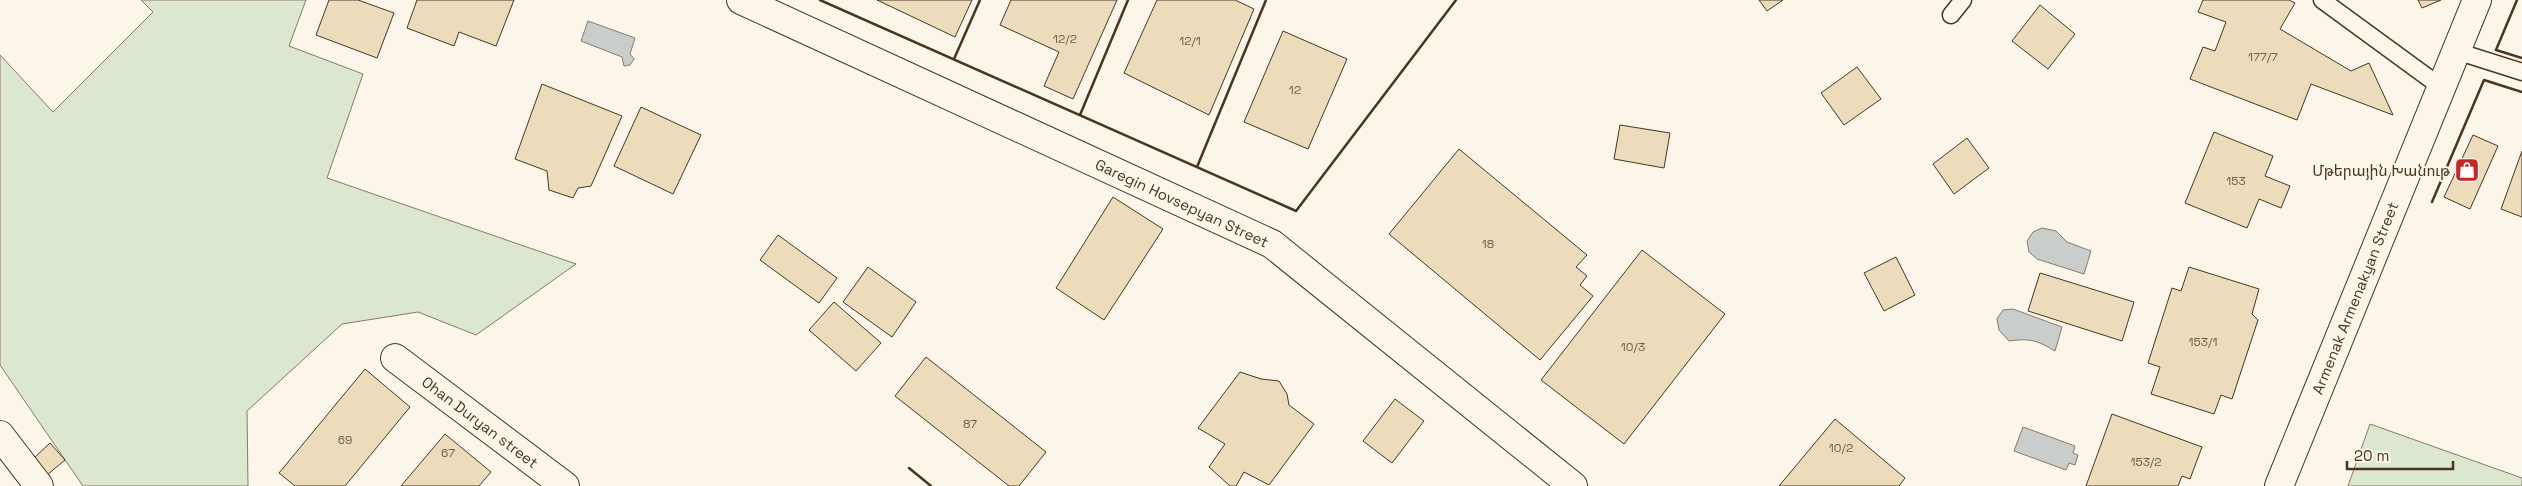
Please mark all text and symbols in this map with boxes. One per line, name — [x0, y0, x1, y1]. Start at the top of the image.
house number: 12/2 — [1053, 31, 1077, 47]
house number: 12/1 — [1179, 33, 1201, 49]
house number: 177/7 — [2248, 49, 2278, 65]
house number: 12 — [1289, 82, 1301, 98]
street label: Garegin Hovsepyan Street — [1092, 154, 1272, 252]
shop icon: Մթերային Խանութ — [2454, 157, 2480, 183]
place label: Մթերային Խանութ — [2312, 161, 2451, 180]
house number: 153 — [2226, 173, 2246, 189]
street label: Armenak Armenakyan Street — [2308, 199, 2402, 397]
house number: 18 — [1482, 236, 1494, 252]
house number: 153/1 — [2189, 334, 2217, 350]
house number: 10/3 — [1621, 339, 1645, 355]
street label: Ohan Duryan street — [418, 372, 542, 472]
house number: 87 — [963, 416, 977, 432]
house number: 69 — [338, 432, 352, 448]
scale bar — [2347, 438, 2453, 470]
house number: 10/2 — [1829, 440, 1853, 456]
house number: 67 — [441, 445, 455, 461]
text: 20 m — [2354, 446, 2389, 465]
house number: 153/2 — [2130, 454, 2162, 470]

